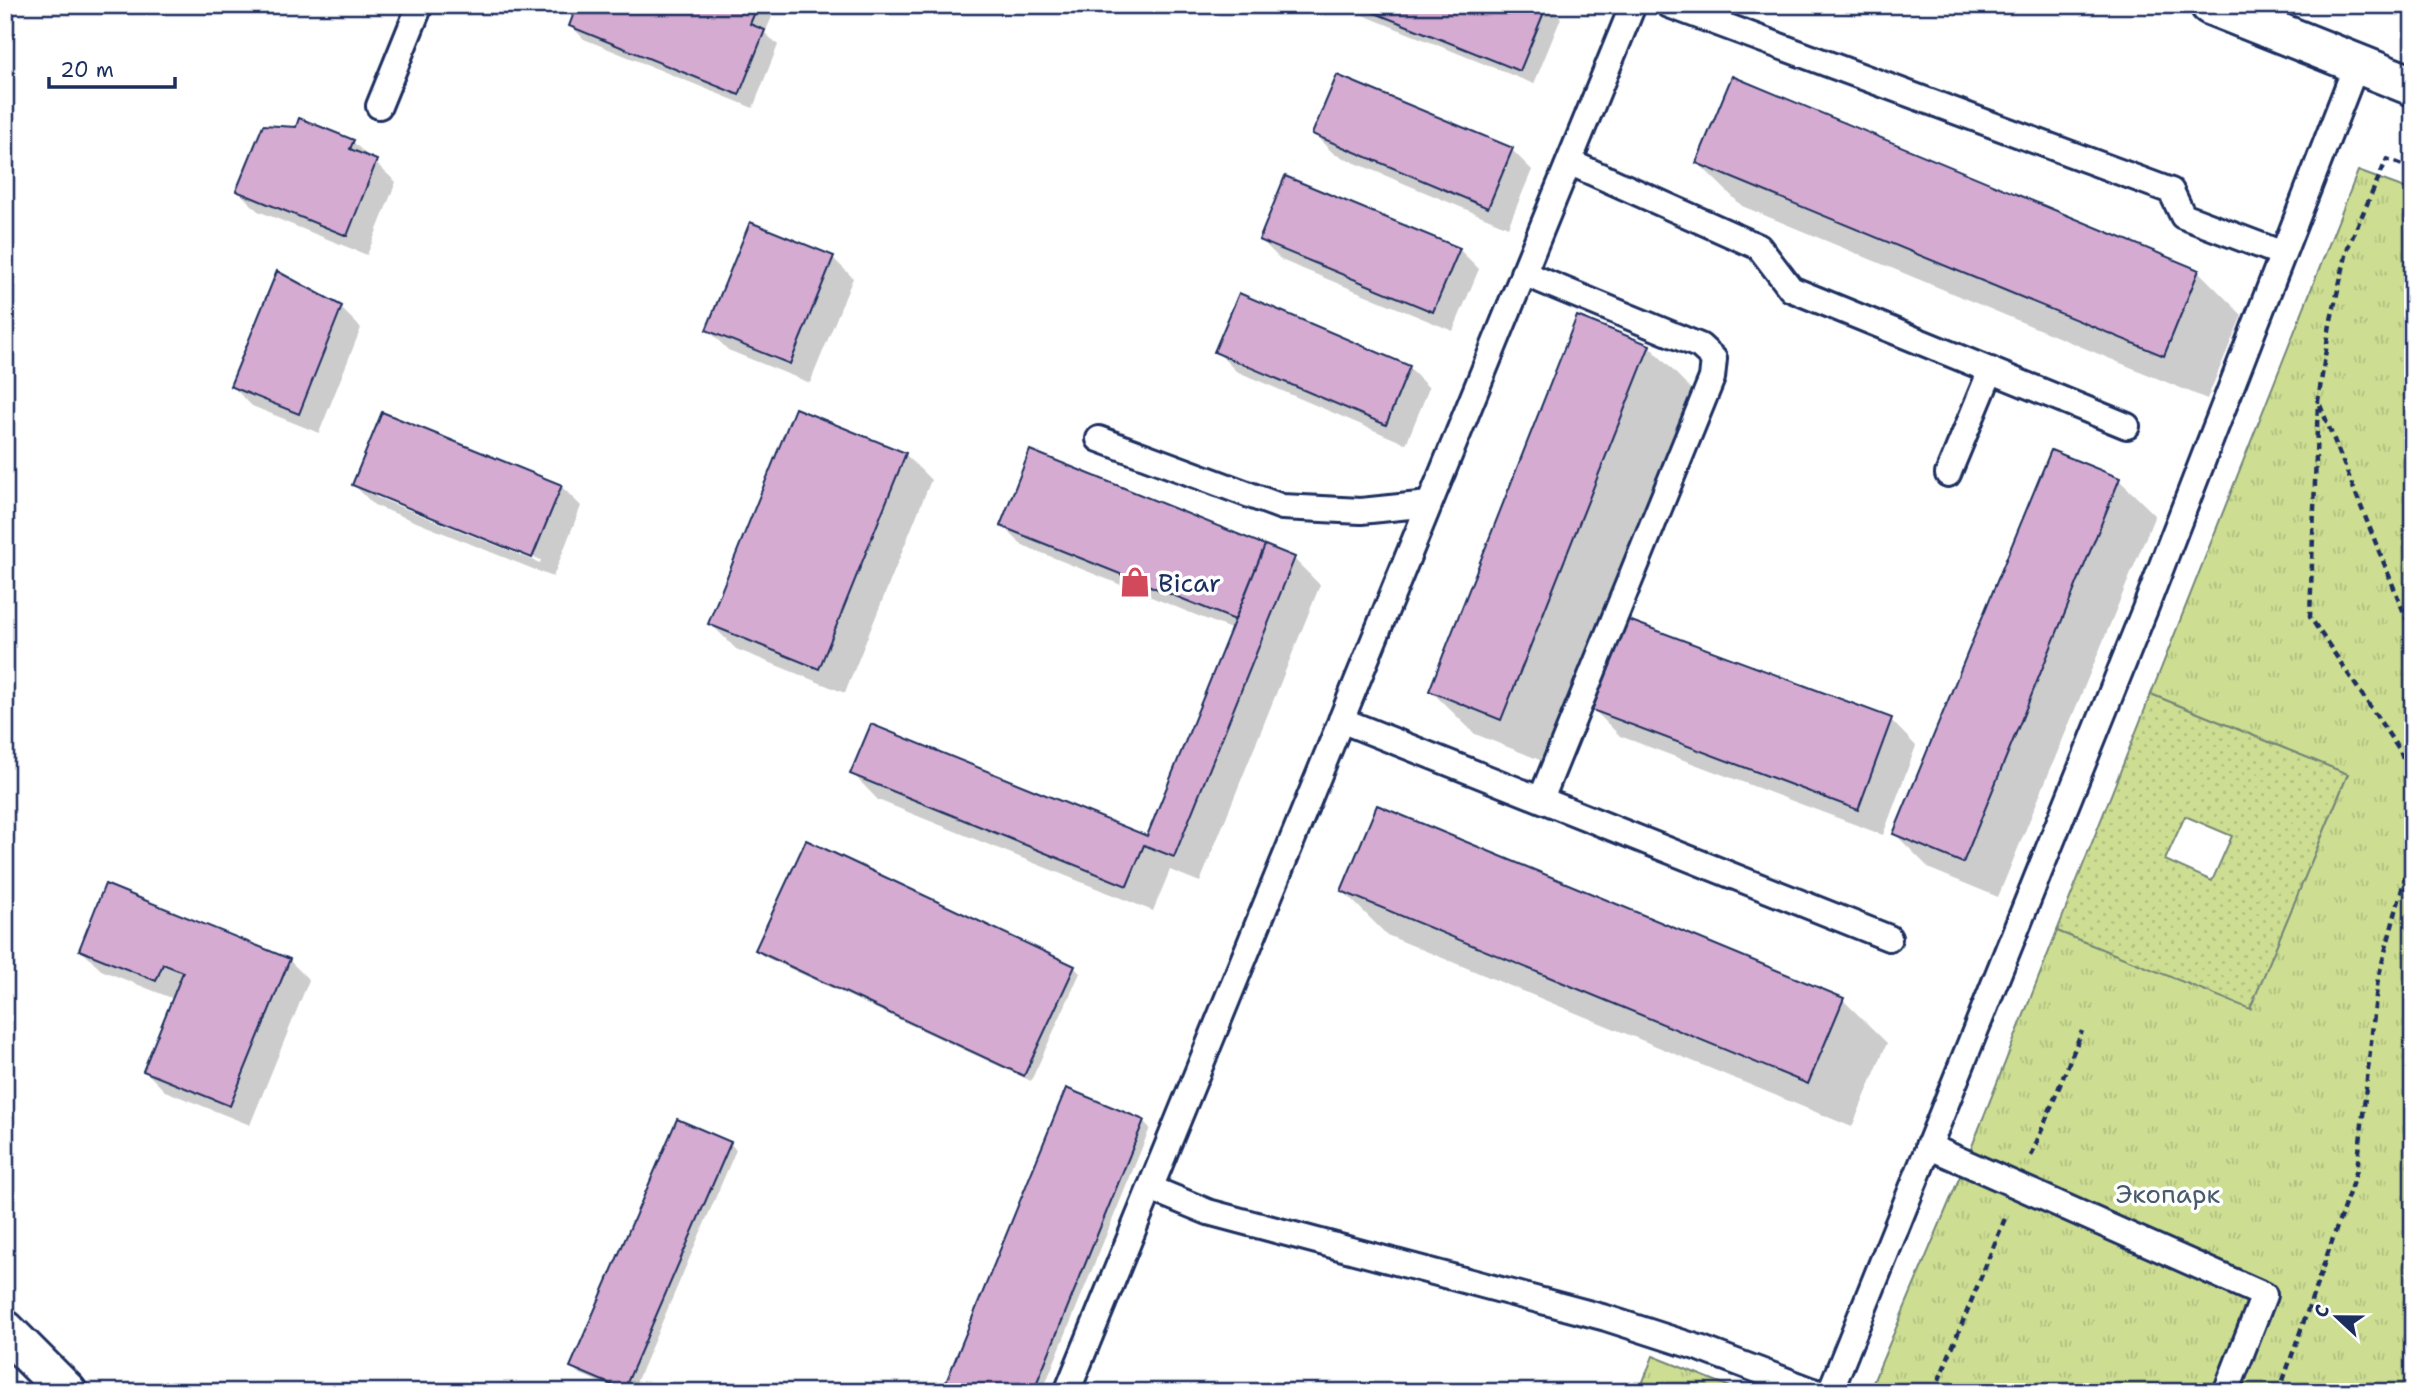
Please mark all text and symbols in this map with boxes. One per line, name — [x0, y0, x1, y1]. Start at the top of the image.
scale bar — [49, 46, 175, 90]
text: 20 m — [60, 56, 114, 84]
shop icon: Bicar — [1118, 565, 1152, 599]
place label: Bicar — [1158, 565, 1221, 600]
park label: Экопарк — [2116, 1176, 2221, 1211]
north arrow — [2302, 1282, 2372, 1352]
text: С — [2308, 1301, 2335, 1321]

